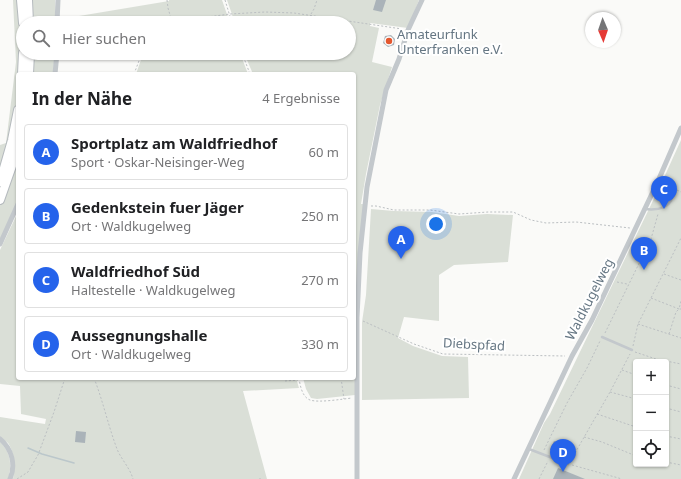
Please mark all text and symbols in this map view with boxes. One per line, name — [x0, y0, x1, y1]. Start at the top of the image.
north arrow — [585, 12, 621, 48]
search box — [16, 16, 356, 60]
place label: Amateurfunk Unterfranken e.V. — [397, 25, 503, 58]
icon: search — [30, 27, 52, 49]
text: Hier suchen — [62, 28, 146, 48]
marker: Amateurfunk Unterfranken e.V. — [384, 36, 394, 46]
text: In der Nähe — [32, 87, 132, 110]
text: 4 Ergebnisse — [262, 89, 340, 107]
text: Sportplatz am Waldfriedhof — [71, 133, 277, 153]
text: A — [42, 143, 51, 161]
text: 60 m — [309, 143, 339, 161]
text: Sport · Oskar-Neisinger-Weg — [71, 153, 245, 171]
pin: C — [651, 176, 677, 209]
text: Gedenkstein fuer Jäger — [71, 197, 244, 217]
text: B — [42, 207, 50, 225]
text: 250 m — [301, 207, 339, 225]
your location — [426, 214, 446, 234]
text: Ort · Waldkugelweg — [71, 217, 191, 235]
pin: A — [388, 226, 414, 259]
pin: B — [631, 237, 657, 270]
street label: Waldkugelweg — [561, 255, 617, 343]
text: Waldfriedhof Süd — [71, 261, 200, 281]
text: C — [42, 271, 50, 289]
text: 270 m — [301, 271, 339, 289]
text: Haltestelle · Waldkugelweg — [71, 281, 236, 299]
text: Aussegnungshalle — [71, 325, 208, 345]
street label: Diebspfad — [442, 333, 506, 355]
text: D — [41, 335, 51, 353]
text: 330 m — [301, 335, 339, 353]
text: Ort · Waldkugelweg — [71, 345, 191, 363]
map controls — [633, 359, 669, 467]
button: + — [633, 359, 669, 395]
button: − — [633, 395, 669, 431]
button: locate — [633, 431, 669, 467]
pin: D — [550, 439, 576, 472]

